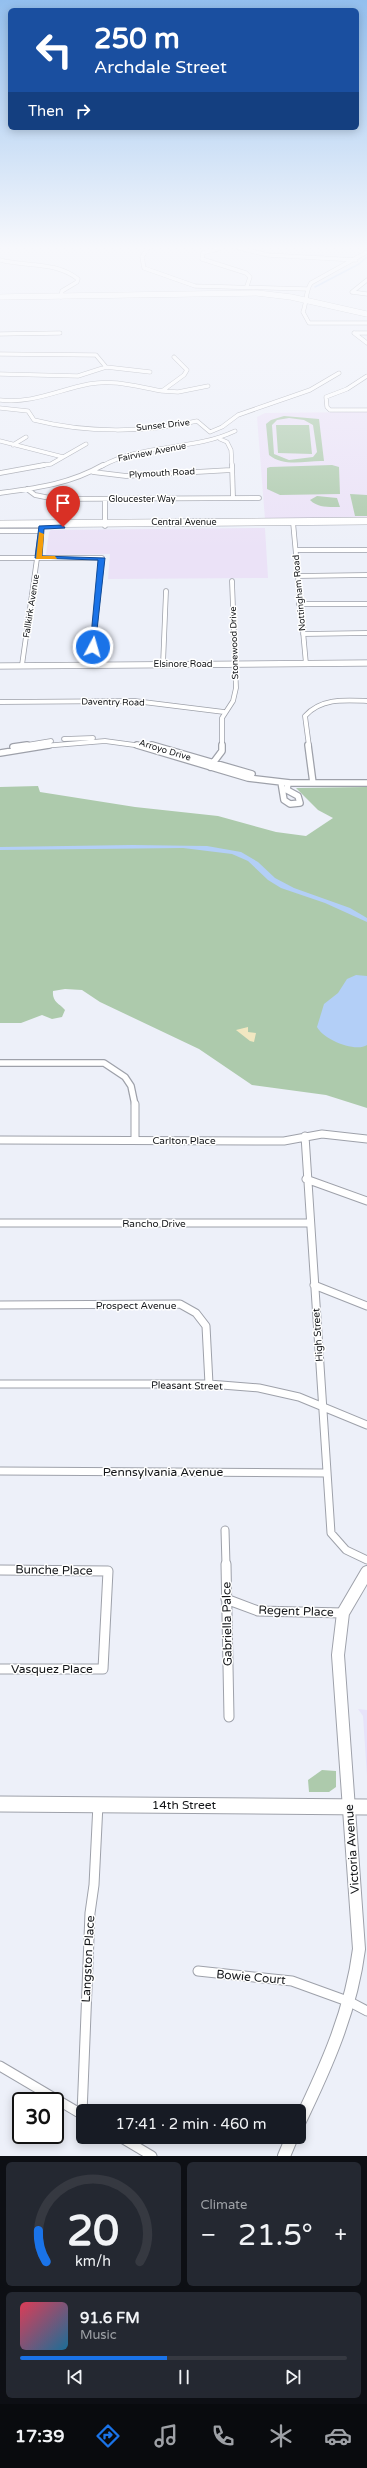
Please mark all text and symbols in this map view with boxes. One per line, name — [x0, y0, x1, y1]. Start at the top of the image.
text: 250 m — [94, 22, 180, 56]
icon: left — [28, 24, 80, 76]
text: Archdale Street — [94, 56, 227, 78]
icon: right — [72, 100, 94, 122]
text: Then — [28, 102, 64, 120]
street label: Sunset Drive — [136, 417, 190, 434]
street label: Fairview Avenue — [117, 440, 187, 464]
street label: Plymouth Road — [129, 466, 195, 481]
pin — [46, 486, 80, 527]
icon: arrive — [52, 492, 74, 514]
street label: Gloucester Way — [109, 494, 176, 505]
street label: Central Avenue — [151, 517, 217, 528]
street label: Nottingham Road — [291, 554, 308, 632]
street label: Fallkirk Avenue — [21, 573, 42, 639]
street label: Stonewood Drive — [228, 606, 241, 680]
position arrow — [72, 626, 114, 668]
street label: Elsinore Road — [154, 659, 212, 670]
street label: Daventry Road — [81, 696, 145, 709]
street label: Arroyo Drive — [138, 737, 192, 764]
street label: Carlton Place — [152, 1135, 216, 1147]
street label: Rancho Drive — [122, 1218, 186, 1230]
street label: Prospect Avenue — [96, 1300, 177, 1312]
street label: High Street — [310, 1308, 326, 1362]
street label: Pleasant Street — [151, 1379, 223, 1393]
street label: Pennsylvania Avenue — [103, 1465, 223, 1479]
street label: Bunche Place — [15, 1562, 93, 1578]
street label: Gabriella Palce — [219, 1582, 235, 1666]
street label: Regent Place — [258, 1603, 334, 1619]
street label: Vasquez Place — [11, 1662, 93, 1676]
street label: 14th Street — [152, 1798, 217, 1812]
street label: Victoria Avenue — [342, 1804, 362, 1894]
street label: Langston Place — [79, 1915, 97, 2003]
street label: Bowie Court — [216, 1967, 287, 1987]
speed limit sign: 30 — [12, 2092, 64, 2144]
text: 17:41 · 2 min · 460 m — [116, 2115, 266, 2133]
text: Climate — [201, 2197, 247, 2213]
text: 20 — [67, 2207, 119, 2257]
text: 21.5° — [238, 2217, 313, 2254]
text: − — [201, 2222, 216, 2248]
text: + — [335, 2222, 347, 2248]
text: km/h — [75, 2253, 111, 2270]
text: 91.6 FM — [80, 2309, 140, 2327]
text: Music — [80, 2327, 117, 2343]
icon: previous — [64, 2366, 86, 2388]
icon: pause — [173, 2366, 195, 2388]
icon: next — [282, 2366, 304, 2388]
icon: directions — [94, 2422, 122, 2450]
icon: music — [152, 2422, 180, 2450]
icon: phone — [209, 2422, 237, 2450]
icon: climate — [267, 2422, 295, 2450]
icon: car — [324, 2422, 352, 2450]
text: 17:39 — [15, 2425, 65, 2447]

